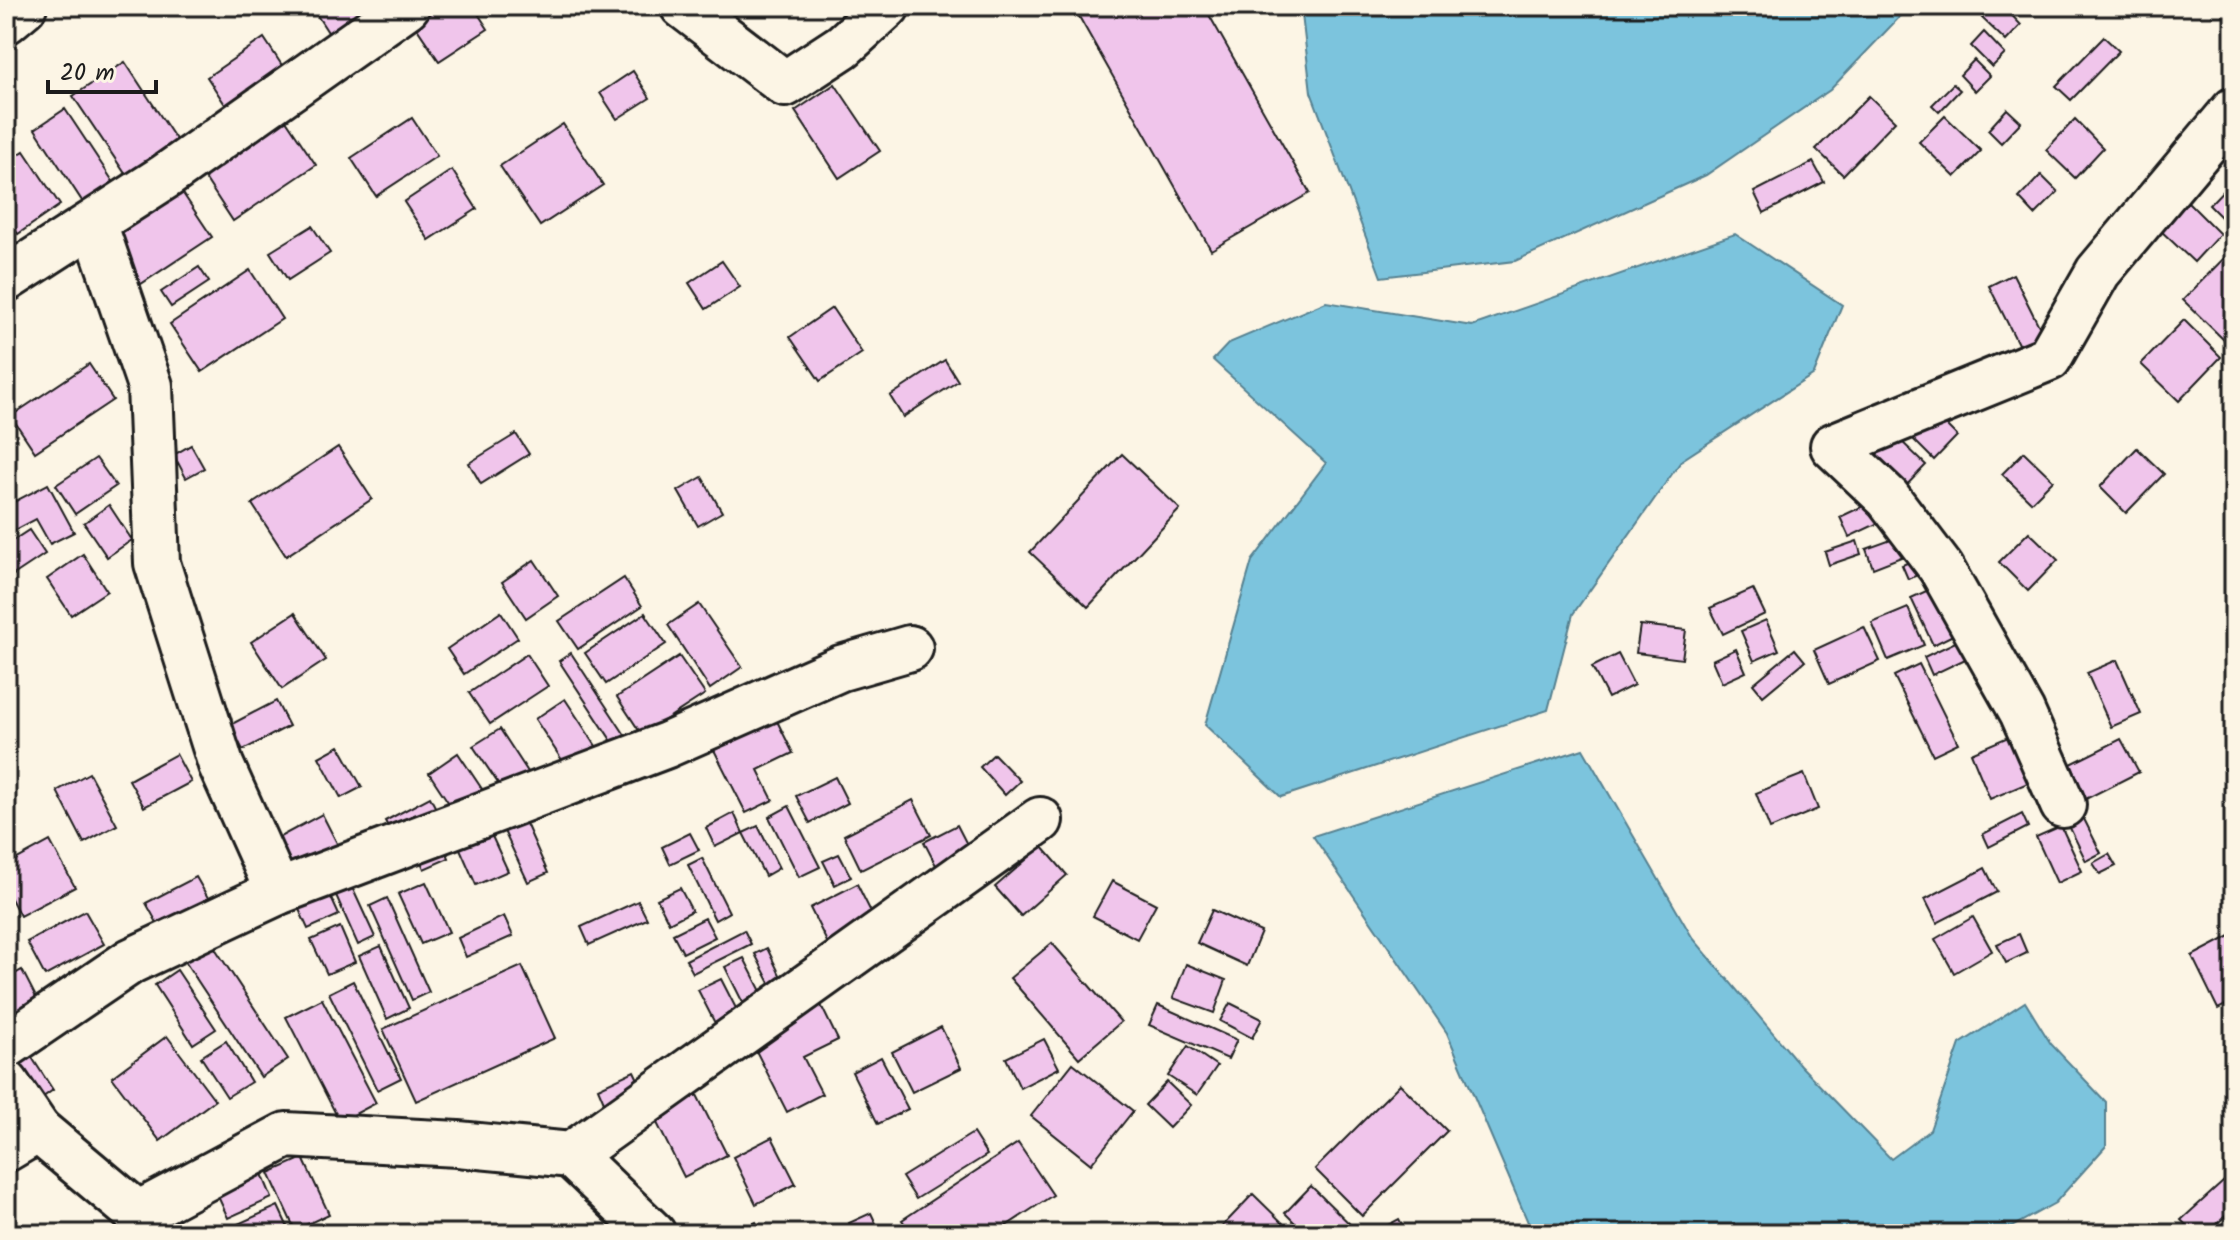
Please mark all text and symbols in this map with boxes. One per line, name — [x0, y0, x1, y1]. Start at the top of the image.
scale bar — [48, 44, 156, 94]
text: 20 m — [60, 54, 115, 93]

